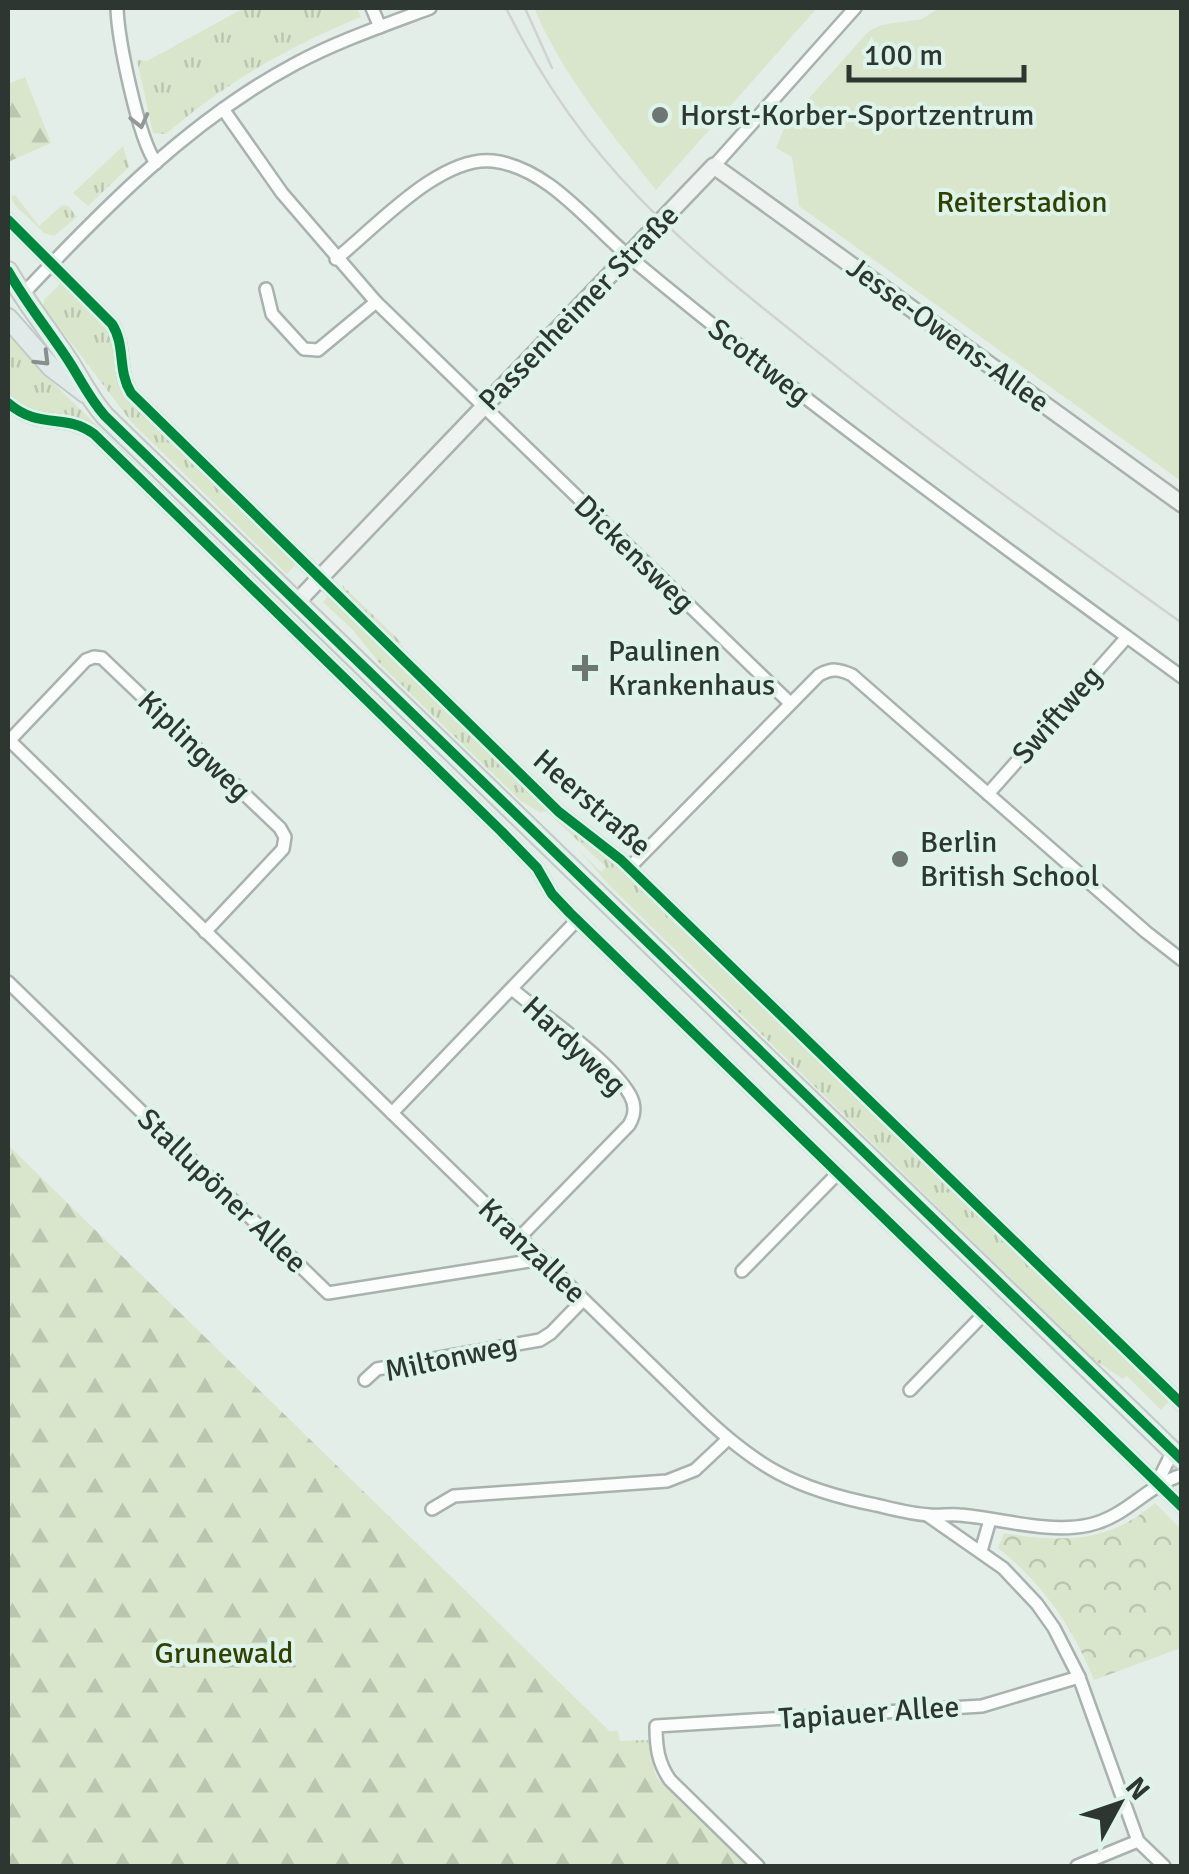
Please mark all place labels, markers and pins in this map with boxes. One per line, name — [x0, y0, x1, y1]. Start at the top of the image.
place label: Horst-Korber-Sportzentrum — [680, 97, 1034, 134]
marker: Horst-Korber-Sportzentrum — [649, 104, 671, 126]
place label: Paulinen Krankenhaus — [608, 633, 775, 704]
marker: Paulinen Krankenhaus — [572, 655, 598, 681]
place label: Berlin British School — [920, 824, 1099, 895]
marker: Berlin British School — [889, 848, 911, 870]

